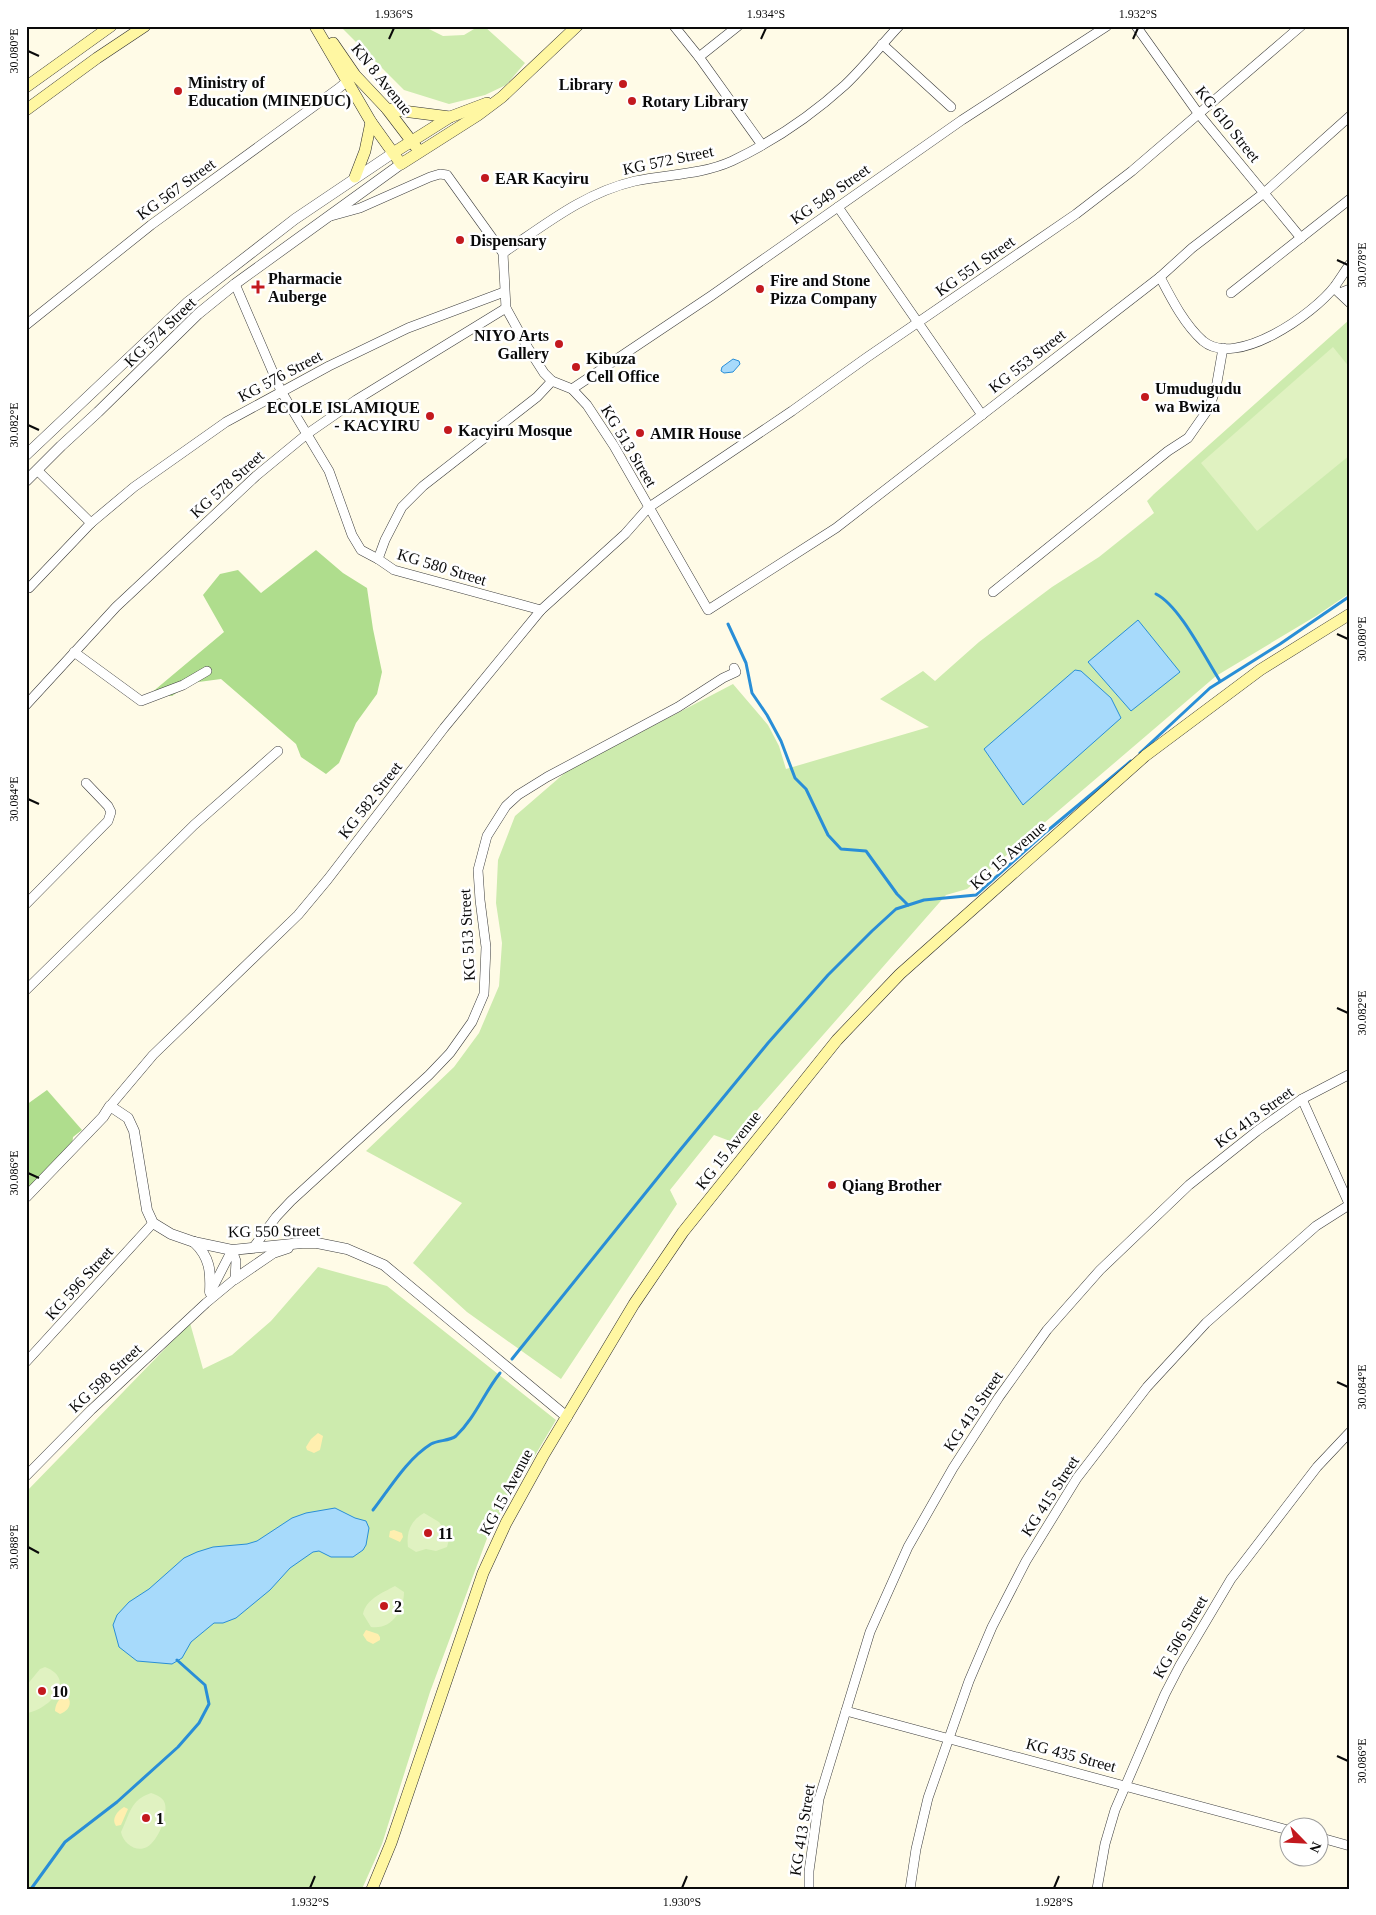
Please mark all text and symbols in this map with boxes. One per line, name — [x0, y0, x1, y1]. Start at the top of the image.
text: 1.936°S — [375, 7, 413, 21]
text: 1.934°S — [747, 7, 785, 21]
text: 1.932°S — [1119, 7, 1157, 21]
text: 30.080°E — [7, 28, 21, 74]
street label: KN 8 Avenue — [348, 40, 416, 118]
place label: Ministry of Education (MINEDUC) — [188, 74, 351, 110]
place label: Library — [559, 76, 613, 94]
marker: Library — [617, 78, 629, 90]
street label: KG 610 Street — [1192, 83, 1264, 166]
marker: Ministry of Education (MINEDUC) — [172, 85, 184, 97]
place label: Rotary Library — [642, 93, 748, 111]
marker: Rotary Library — [626, 95, 638, 107]
street label: KG 572 Street — [621, 142, 716, 178]
street label: KG 567 Street — [134, 155, 219, 223]
street label: KG 549 Street — [787, 160, 873, 227]
place label: EAR Kacyiru — [495, 170, 589, 188]
marker: EAR Kacyiru — [479, 172, 491, 184]
place label: Dispensary — [470, 232, 546, 250]
street label: KG 551 Street — [932, 232, 1018, 299]
marker: Dispensary — [454, 234, 466, 246]
text: 30.078°E — [1355, 242, 1369, 288]
place label: Pharmacie Auberge — [268, 270, 342, 306]
place label: Fire and Stone Pizza Company — [770, 272, 877, 308]
marker: Pharmacie Auberge — [252, 281, 264, 293]
marker: Fire and Stone Pizza Company — [754, 283, 766, 295]
street label: KG 574 Street — [121, 293, 200, 370]
street label: KG 553 Street — [985, 326, 1069, 396]
place label: NIYO Arts Gallery — [474, 327, 549, 363]
marker: NIYO Arts Gallery — [553, 338, 565, 350]
street label: KG 576 Street — [235, 347, 325, 405]
place label: Kibuza Cell Office — [586, 350, 659, 385]
marker: Kibuza Cell Office — [570, 361, 582, 373]
place label: Umudugudu wa Bwiza — [1155, 380, 1241, 415]
marker: Umudugudu wa Bwiza — [1139, 391, 1151, 403]
place label: ECOLE ISLAMIQUE - KACYIRU — [267, 399, 420, 434]
text: 30.082°E — [7, 402, 21, 448]
street label: KG 513 Street — [598, 402, 660, 490]
marker: ECOLE ISLAMIQUE - KACYIRU — [424, 410, 436, 422]
place label: Kacyiru Mosque — [458, 422, 572, 440]
marker: Kacyiru Mosque — [442, 424, 454, 436]
place label: AMIR House — [650, 425, 741, 442]
marker: AMIR House — [634, 427, 646, 439]
street label: KG 578 Street — [187, 446, 267, 521]
street label: KG 580 Street — [395, 545, 489, 589]
text: 30.080°E — [1355, 616, 1369, 662]
street label: KG 582 Street — [335, 758, 405, 842]
text: 30.084°E — [7, 776, 21, 822]
street label: KG 15 Avenue — [967, 817, 1049, 893]
street label: KG 513 Street — [456, 888, 478, 982]
text: 30.082°E — [1355, 990, 1369, 1036]
street label: KG 413 Street — [1212, 1083, 1297, 1151]
street label: KG 15 Avenue — [692, 1107, 764, 1193]
text: 30.086°E — [7, 1150, 21, 1196]
place label: Qiang Brother — [842, 1177, 942, 1195]
marker: Qiang Brother — [826, 1179, 838, 1191]
street label: KG 550 Street — [228, 1222, 321, 1240]
street label: KG 596 Street — [42, 1243, 117, 1323]
street label: KG 598 Street — [65, 1340, 145, 1416]
text: 30.084°E — [1355, 1364, 1369, 1410]
street label: KG 413 Street — [940, 1367, 1006, 1454]
street label: KG 15 Avenue — [476, 1446, 536, 1538]
street label: KG 415 Street — [1018, 1452, 1083, 1539]
text: 30.088°E — [7, 1524, 21, 1570]
place label: 11 — [438, 1525, 453, 1542]
marker: 11 — [422, 1527, 434, 1539]
street label: KG 506 Street — [1150, 1592, 1211, 1681]
place label: 2 — [394, 1598, 402, 1615]
marker: 2 — [378, 1600, 390, 1612]
place label: 10 — [52, 1683, 68, 1700]
marker: 10 — [36, 1685, 48, 1697]
street label: KG 435 Street — [1024, 1735, 1118, 1775]
text: 30.086°E — [1355, 1738, 1369, 1784]
street label: KG 413 Street — [786, 1782, 818, 1877]
place label: 1 — [156, 1810, 164, 1827]
marker: 1 — [140, 1812, 152, 1824]
north arrow — [1278, 1818, 1328, 1868]
text: N — [1307, 1839, 1324, 1855]
text: 1.932°S — [291, 1895, 329, 1909]
text: 1.930°S — [663, 1895, 701, 1909]
text: 1.928°S — [1035, 1895, 1073, 1909]

